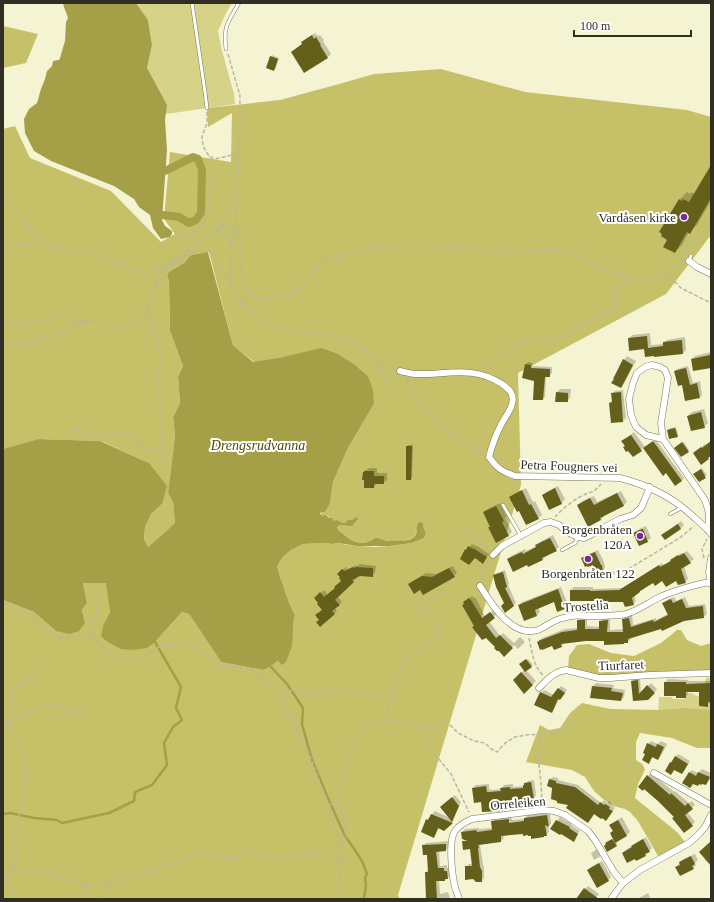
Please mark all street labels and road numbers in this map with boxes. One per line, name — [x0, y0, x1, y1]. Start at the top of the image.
street label: Petra Fougners vei — [520, 457, 618, 475]
street label: Trostelia — [563, 597, 610, 615]
street label: Tiurfaret — [598, 657, 644, 673]
street label: Orreleiken — [490, 793, 547, 813]

